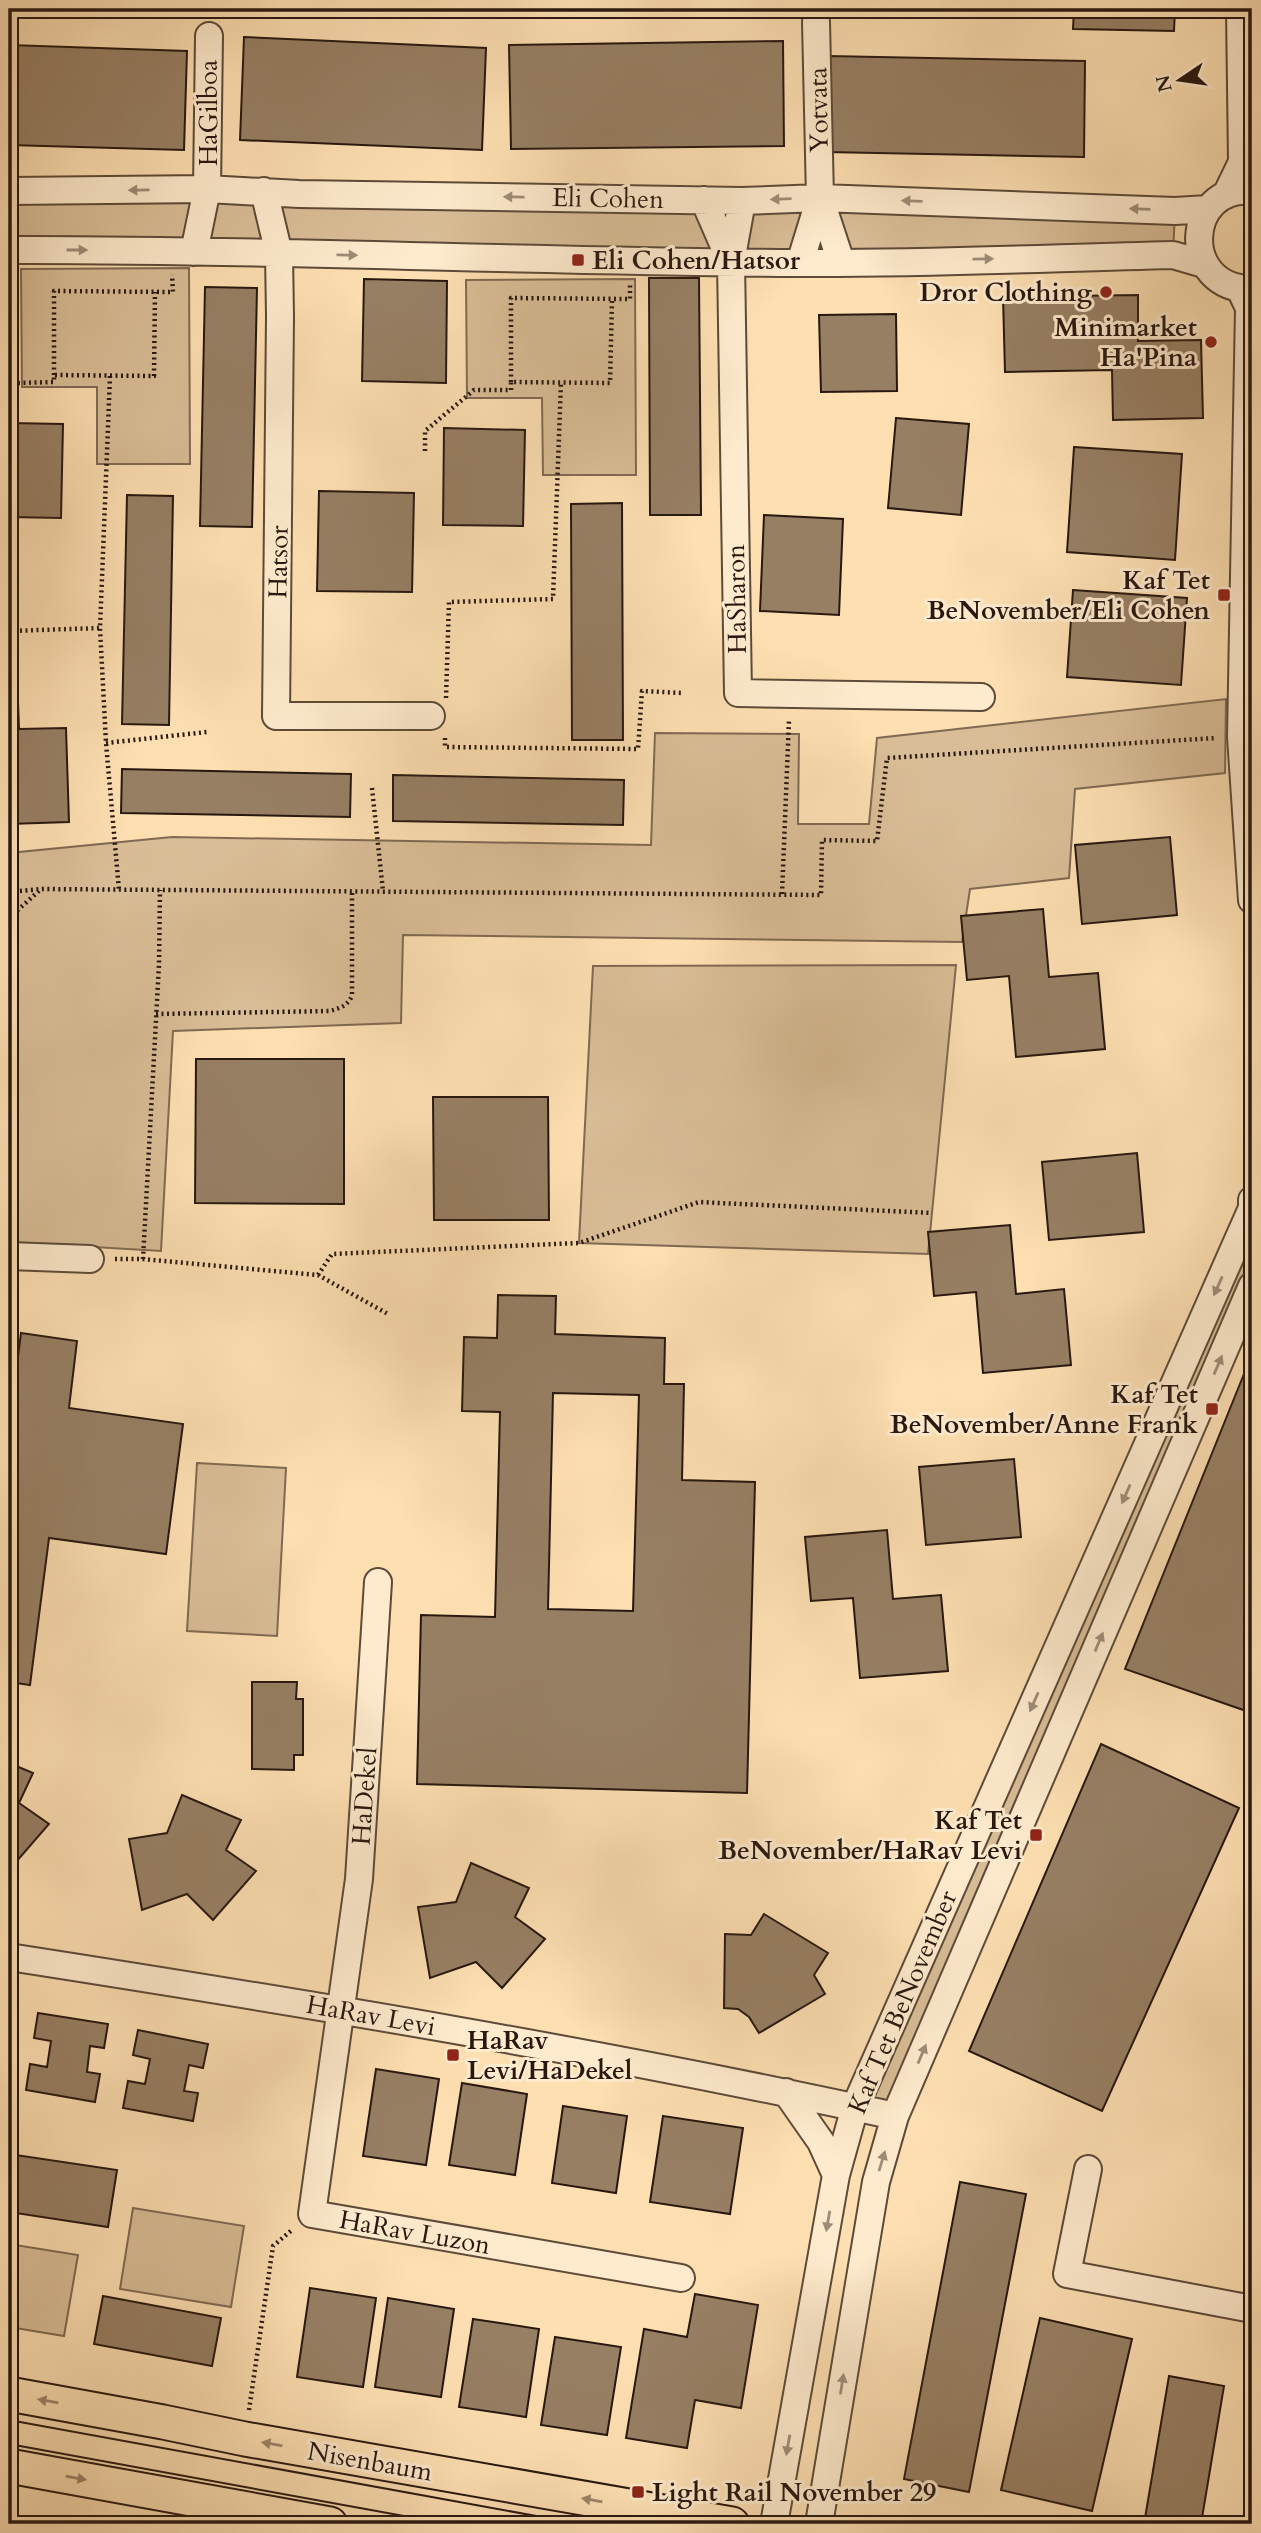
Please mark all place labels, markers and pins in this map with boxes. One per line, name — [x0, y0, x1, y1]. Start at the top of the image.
place label: Eli Cohen/Hatsor — [592, 243, 801, 278]
marker: Eli Cohen/Hatsor — [570, 252, 586, 268]
place label: Dror Clothing — [920, 275, 1092, 310]
marker: Dror Clothing — [1098, 284, 1114, 300]
place label: Minimarket Ha'Pina — [1054, 310, 1197, 375]
marker: Minimarket Ha'Pina — [1203, 334, 1219, 350]
place label: Kaf Tet BeNovember/Eli Cohen — [927, 563, 1210, 628]
marker: Kaf Tet BeNovember/Eli Cohen — [1216, 587, 1232, 603]
place label: Kaf Tet BeNovember/Anne Frank — [890, 1377, 1199, 1442]
marker: Kaf Tet BeNovember/Anne Frank — [1204, 1401, 1220, 1417]
place label: Kaf Tet BeNovember/HaRav Levi — [718, 1803, 1022, 1868]
marker: Kaf Tet BeNovember/HaRav Levi — [1028, 1827, 1044, 1843]
place label: HaRav Levi/HaDekel — [467, 2023, 633, 2088]
marker: HaRav Levi/HaDekel — [445, 2047, 461, 2063]
place label: Light Rail November 29 — [652, 2475, 936, 2510]
marker: Light Rail November 29 — [630, 2484, 646, 2500]

